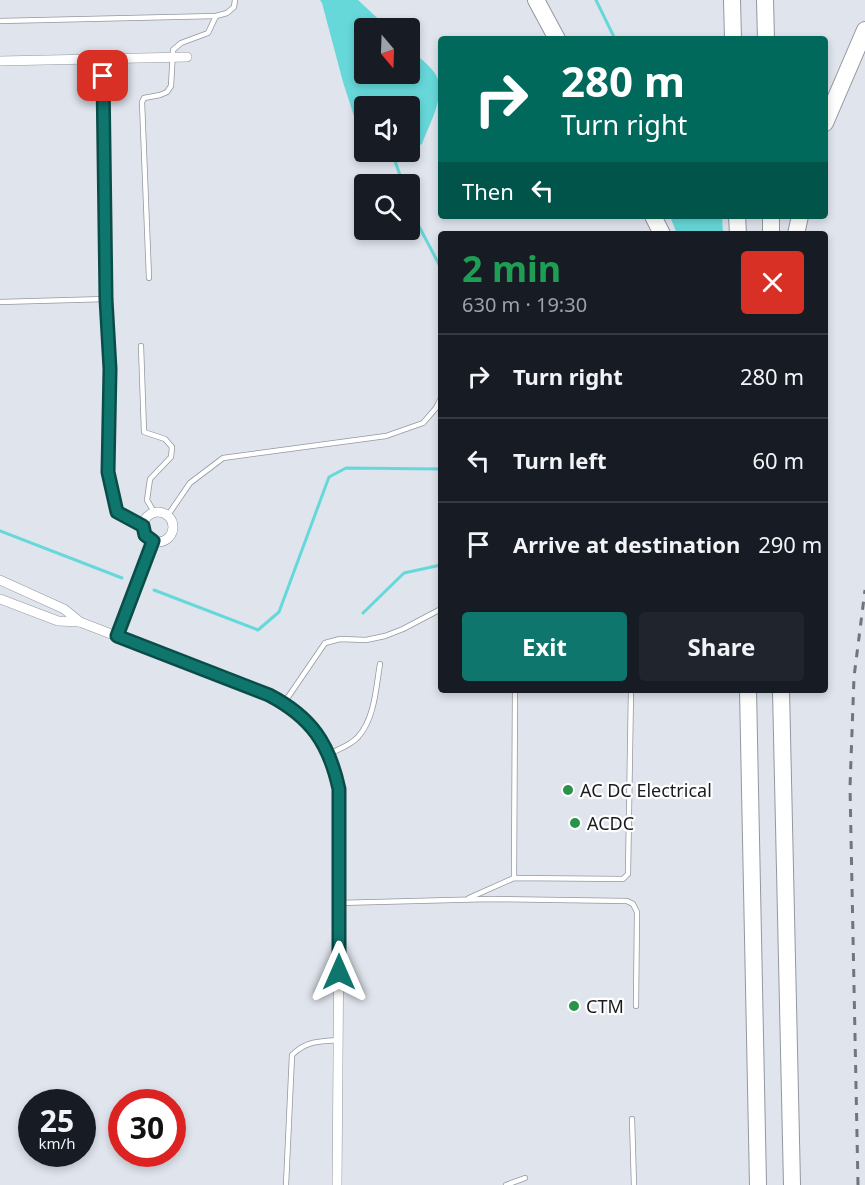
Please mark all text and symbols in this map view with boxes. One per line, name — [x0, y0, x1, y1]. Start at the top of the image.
north arrow — [354, 18, 420, 84]
map controls — [354, 18, 420, 240]
pin — [77, 50, 128, 101]
text: 280 m — [561, 52, 685, 109]
icon: arrive — [86, 59, 119, 92]
icon: right — [462, 60, 540, 138]
button: sound — [354, 96, 420, 162]
text: Turn right — [561, 106, 687, 143]
button: search — [354, 174, 420, 240]
icon: left — [526, 174, 559, 207]
text: Then — [462, 176, 514, 206]
text: 2 min — [462, 244, 561, 293]
button: close — [741, 251, 804, 314]
text: 630 m · 19:30 — [462, 291, 587, 318]
icon: right — [462, 360, 495, 393]
text: Turn right — [513, 361, 623, 391]
text: 280 m — [740, 361, 804, 391]
icon: left — [462, 444, 495, 477]
text: Turn left — [513, 445, 607, 475]
text: 60 m — [753, 445, 804, 475]
icon: arrive — [462, 528, 495, 561]
text: Arrive at destination — [513, 529, 740, 559]
text: 290 m — [758, 529, 822, 559]
button: Exit — [462, 612, 627, 681]
button: Share — [639, 612, 804, 681]
place label: AC DC Electrical — [580, 778, 712, 802]
marker: AC DC Electrical — [561, 783, 575, 797]
place label: ACDC — [587, 811, 634, 835]
marker: ACDC — [568, 816, 582, 830]
position arrow — [307, 940, 371, 1004]
place label: CTM — [586, 994, 624, 1018]
marker: CTM — [567, 999, 581, 1013]
speed limit sign: 30 — [108, 1089, 186, 1167]
text: 25 — [40, 1100, 74, 1141]
text: km/h — [39, 1133, 75, 1153]

